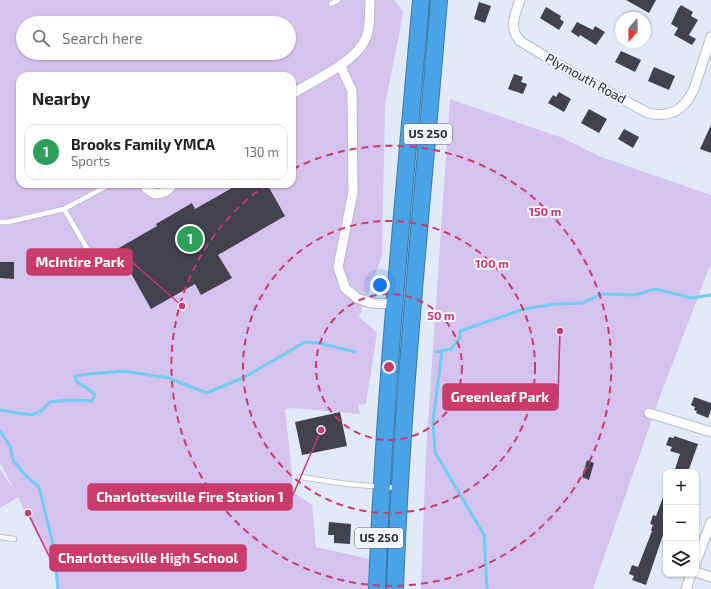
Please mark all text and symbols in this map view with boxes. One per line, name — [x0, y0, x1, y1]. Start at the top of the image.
north arrow — [615, 12, 651, 48]
search box — [16, 16, 296, 60]
icon: search — [30, 27, 52, 49]
text: Search here — [62, 29, 143, 47]
street label: Plymouth Road — [543, 49, 629, 107]
text: Nearby — [32, 88, 90, 108]
road number: US 250 — [404, 124, 452, 144]
text: Brooks Family YMCA — [71, 135, 215, 153]
text: 1 — [43, 144, 49, 160]
text: 130 m — [244, 144, 279, 160]
text: Sports — [71, 153, 110, 169]
text: 150 m — [529, 204, 561, 218]
pin: 1 — [177, 224, 203, 254]
callout: McIntire Park — [27, 249, 132, 275]
text: McIntire Park — [35, 253, 125, 270]
text: 100 m — [475, 256, 509, 270]
your location — [370, 275, 390, 295]
text: 50 m — [427, 308, 455, 322]
centre of rings — [382, 360, 396, 374]
callout: Greenleaf Park — [443, 384, 558, 410]
text: Greenleaf Park — [451, 388, 549, 405]
map controls — [663, 469, 699, 577]
button: + — [663, 469, 699, 505]
callout: Charlottesville Fire Station 1 — [88, 484, 292, 510]
text: Charlottesville Fire Station 1 — [96, 488, 284, 505]
button: − — [663, 505, 699, 541]
road number: US 250 — [355, 528, 403, 548]
button: layers — [663, 541, 699, 577]
callout: Charlottesville High School — [50, 545, 246, 571]
text: Charlottesville High School — [58, 549, 238, 566]

